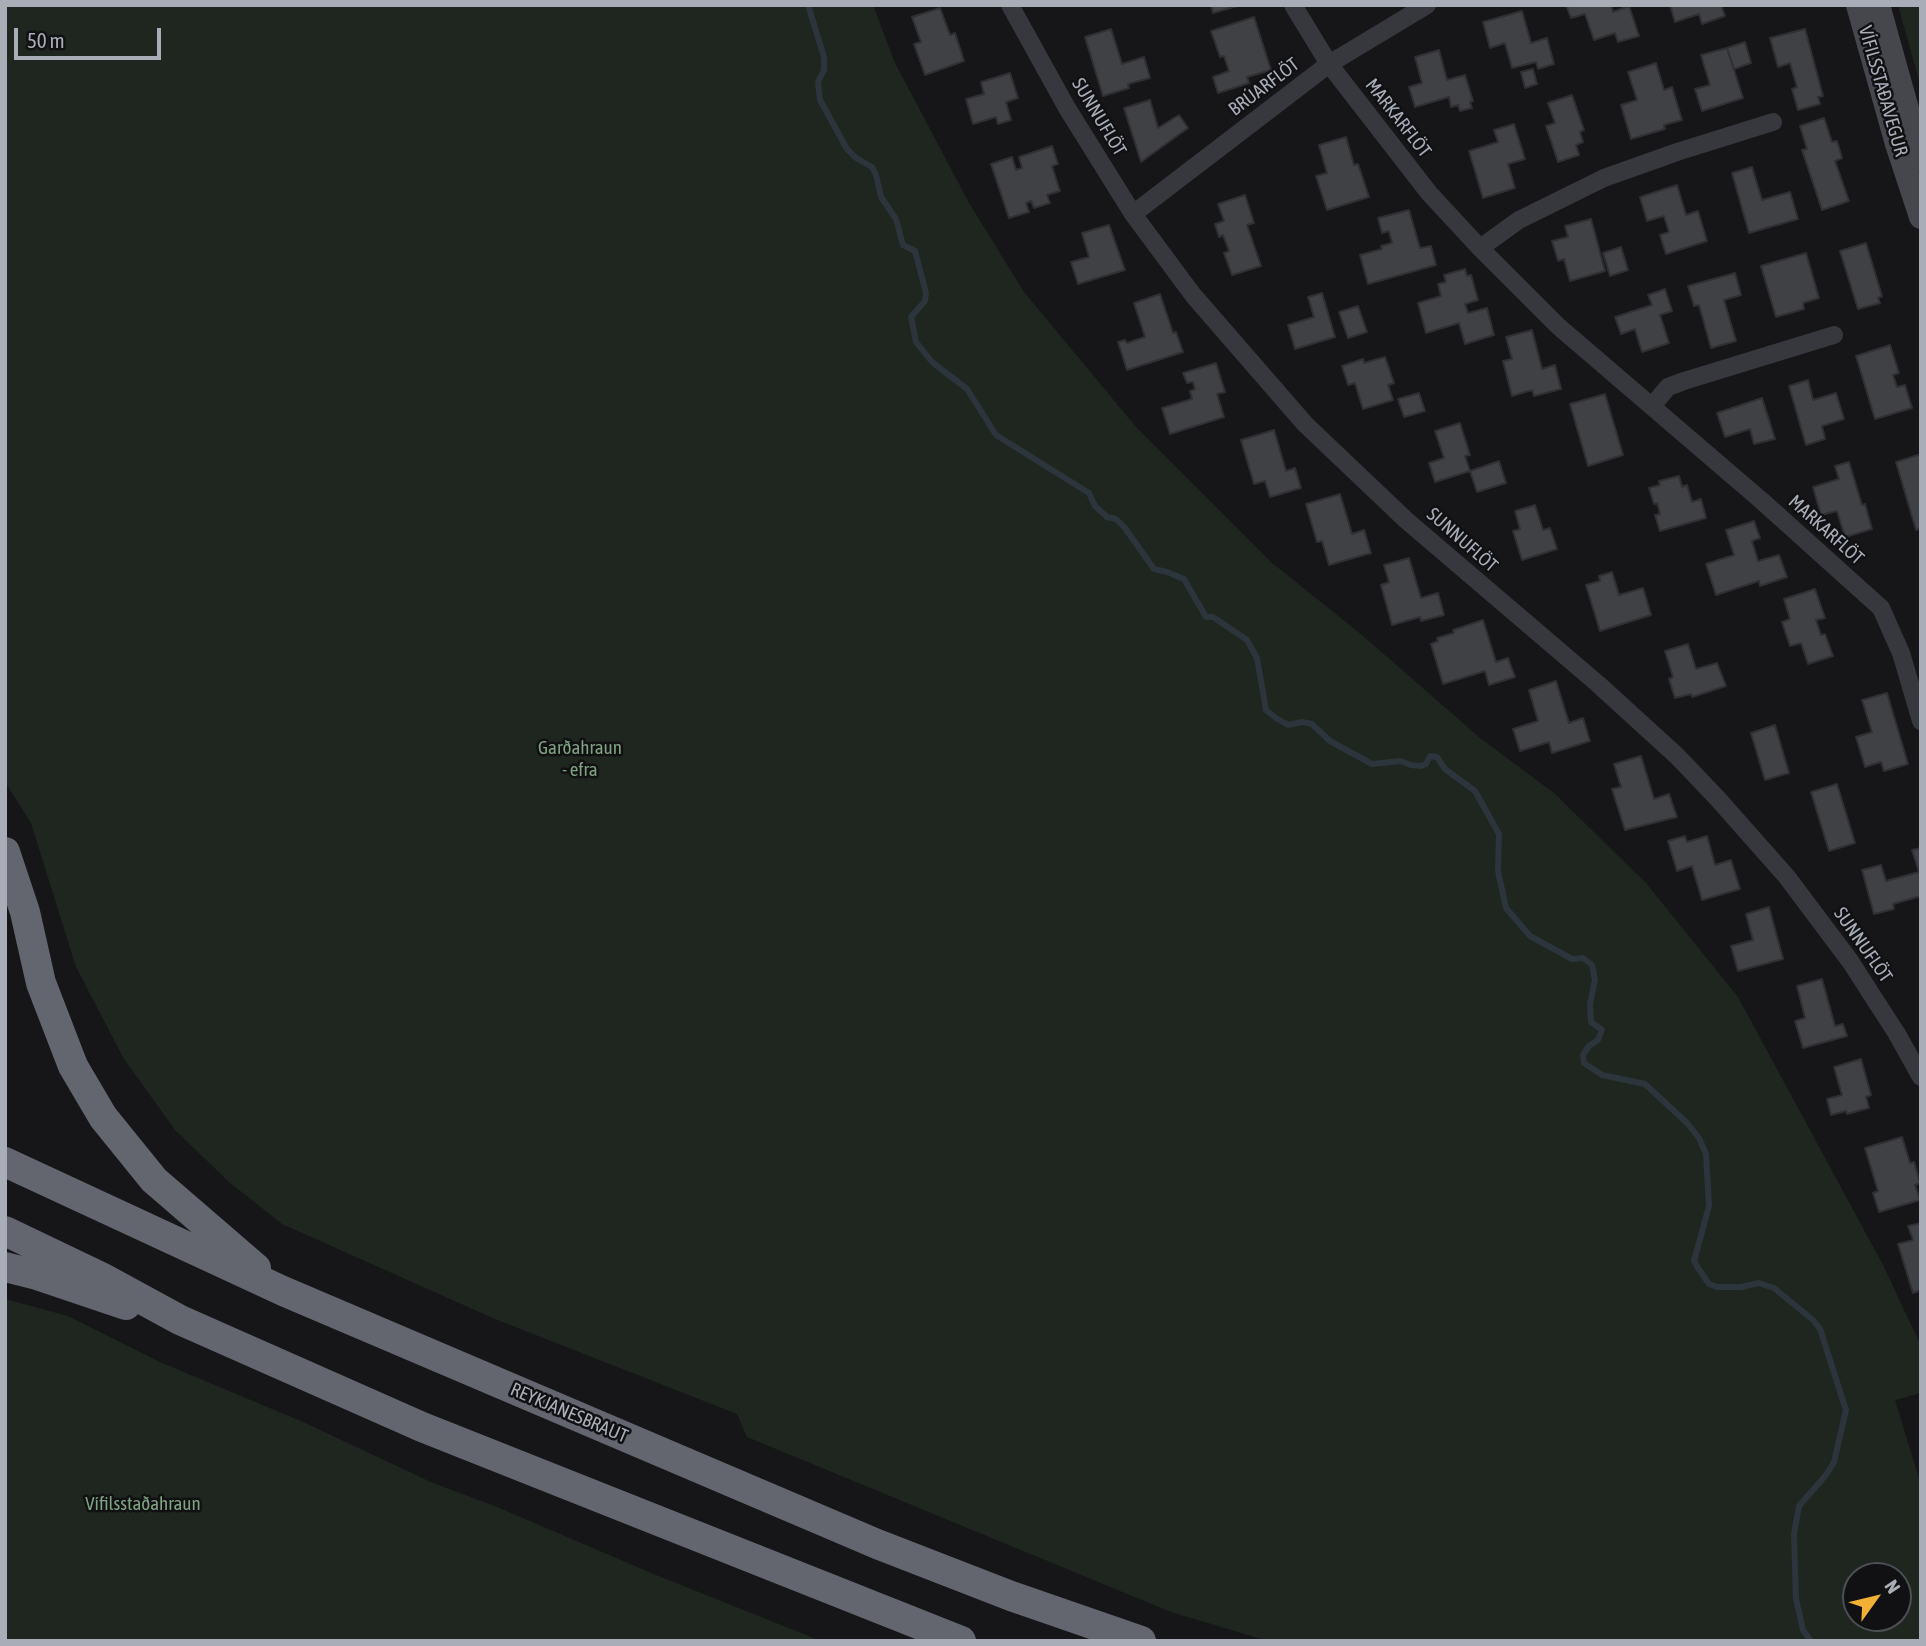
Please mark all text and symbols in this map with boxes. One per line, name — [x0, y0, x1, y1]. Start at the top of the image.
scale bar — [18, 14, 164, 58]
street label: VÍFILSSTAÐAVEGUR — [1853, 23, 1913, 159]
text: 50 m — [27, 28, 65, 52]
street label: BRÚARFLÖT — [1224, 53, 1304, 121]
street label: SUNNUFLÖT — [1067, 74, 1131, 160]
street label: MARKARFLÖT — [1360, 74, 1436, 162]
street label: MARKARFLÖT — [1784, 490, 1868, 570]
street label: SUNNUFLÖT — [1422, 503, 1502, 577]
park label: Garðahraun - efra — [538, 737, 622, 781]
street label: SUNNUFLÖT — [1829, 903, 1897, 987]
street label: REYKJANESBRAUT — [507, 1378, 631, 1448]
park label: Vífilsstaðahraun — [85, 1493, 201, 1515]
north arrow — [1842, 1562, 1912, 1632]
text: N — [1880, 1576, 1905, 1597]

